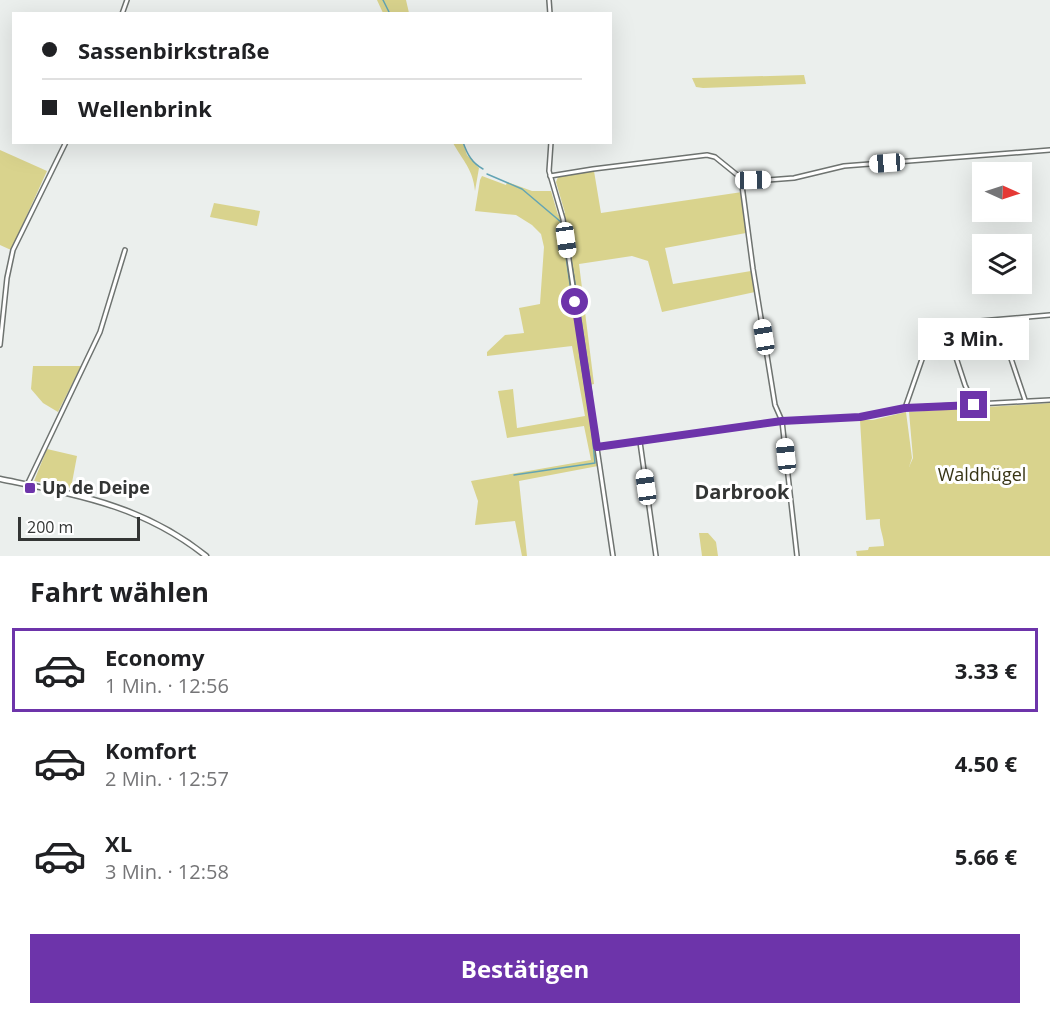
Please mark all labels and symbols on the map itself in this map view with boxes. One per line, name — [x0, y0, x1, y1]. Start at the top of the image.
car — [868, 153, 906, 173]
north arrow — [972, 162, 1032, 222]
car — [735, 171, 771, 189]
car — [555, 221, 577, 259]
route start — [561, 288, 588, 315]
car — [752, 318, 776, 356]
callout: 3 Min. — [918, 318, 1030, 360]
route end — [960, 391, 987, 418]
car — [775, 437, 797, 475]
park label: Waldhügel — [938, 462, 1026, 486]
car — [635, 468, 657, 506]
place label: Up de Deipe — [42, 475, 150, 499]
district label: Darbrook — [695, 478, 790, 505]
marker: Up de Deipe — [23, 481, 37, 495]
scale bar — [18, 514, 140, 542]

